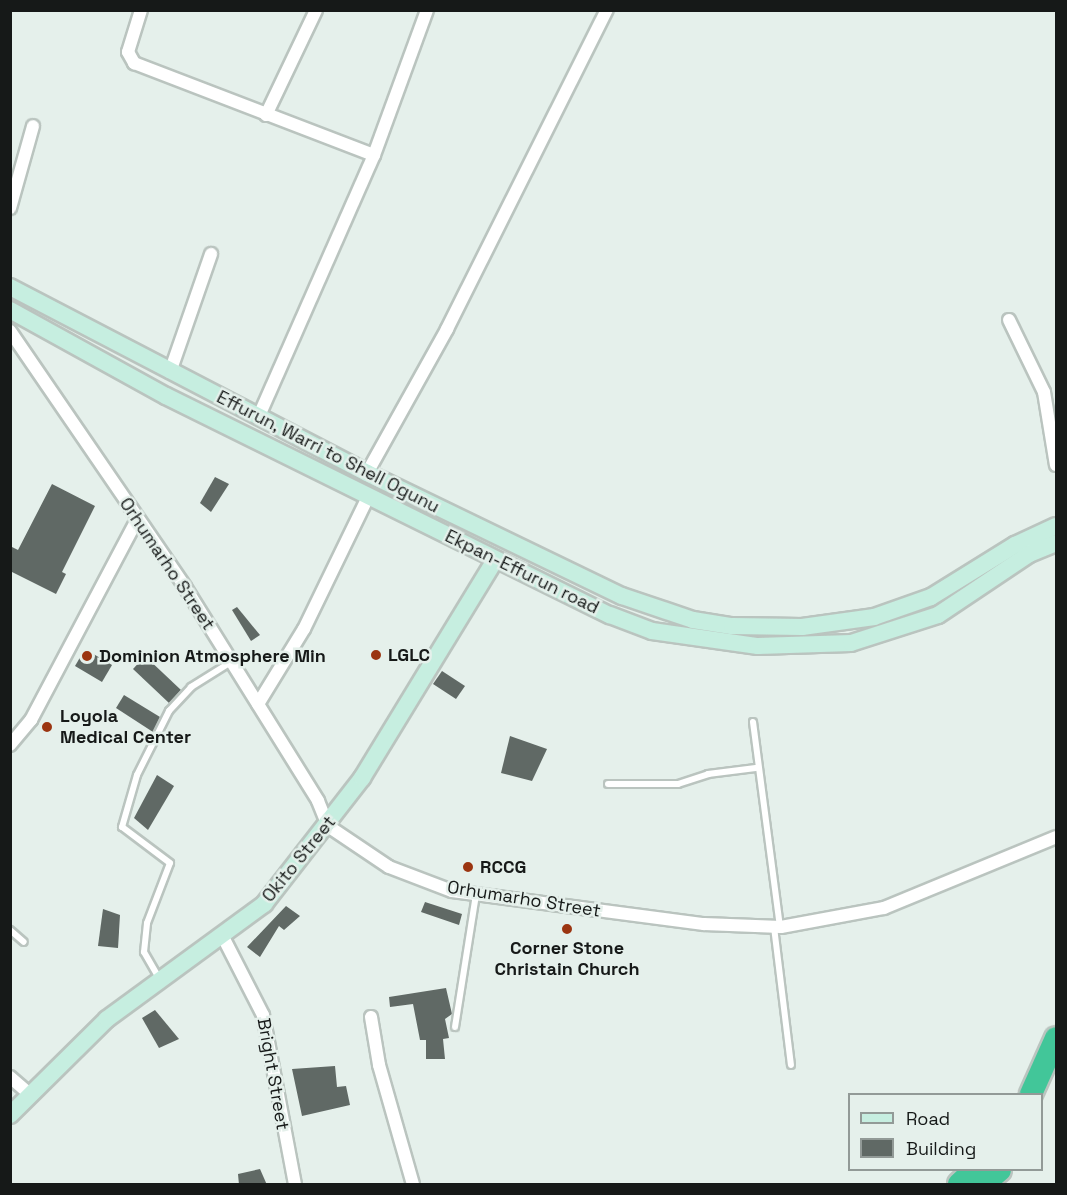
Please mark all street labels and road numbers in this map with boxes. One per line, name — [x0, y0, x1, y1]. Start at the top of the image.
street label: Effurun, Warri to Shell Ogunu — [213, 386, 443, 518]
street label: Orhumarho Street — [115, 494, 219, 634]
street label: Ekpan-Effurun road — [441, 525, 603, 619]
street label: Okito Street — [258, 811, 340, 907]
street label: Orhumarho Street — [446, 876, 602, 922]
street label: Bright Street — [253, 1016, 293, 1132]

